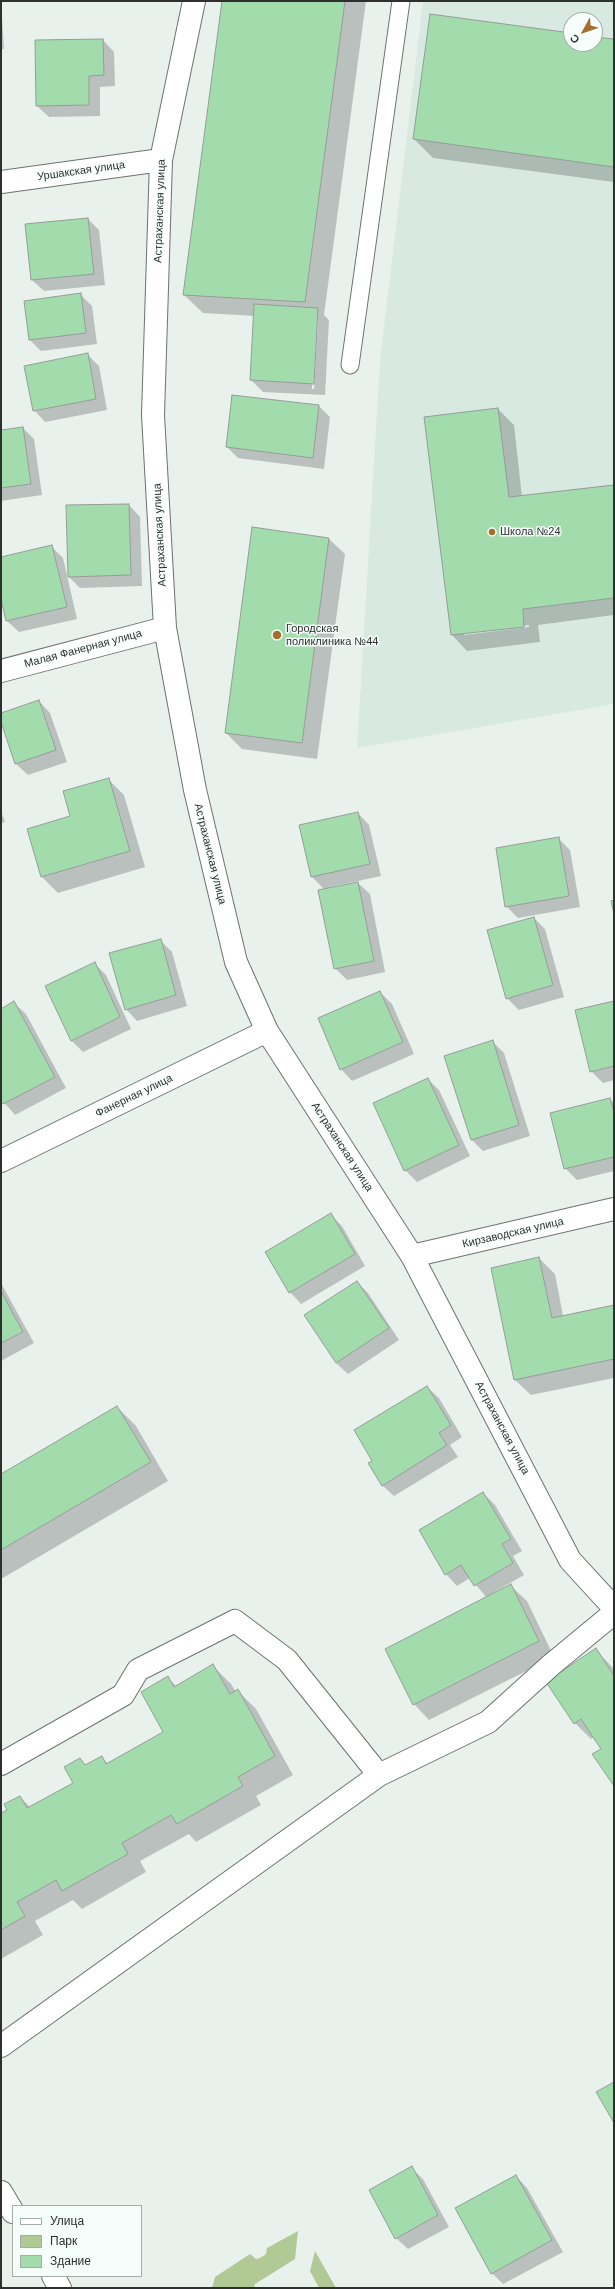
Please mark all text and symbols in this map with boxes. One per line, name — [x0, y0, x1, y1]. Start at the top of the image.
north arrow — [563, 12, 603, 52]
text: С — [567, 32, 582, 46]
street label: Уршакская улица — [36, 158, 126, 184]
street label: Астраханская улица — [152, 159, 168, 263]
street label: Астраханская улица — [151, 483, 169, 587]
place label: Школа №24 — [500, 525, 561, 539]
marker: Школа №24 — [487, 527, 497, 537]
place label: Городская поликлиника №44 — [286, 622, 378, 648]
street label: Малая Фанерная улица — [23, 627, 143, 671]
marker: Городская поликлиника №44 — [271, 629, 283, 641]
street label: Астраханская улица — [191, 802, 229, 906]
street label: Фанерная улица — [93, 1072, 175, 1120]
street label: Астраханская улица — [308, 1100, 376, 1194]
street label: Кирзаводская улица — [461, 1215, 565, 1251]
street label: Астраханская улица — [472, 1379, 532, 1477]
legend — [12, 2205, 142, 2277]
text: Улица — [50, 2214, 84, 2228]
text: Парк — [50, 2234, 77, 2248]
text: Здание — [50, 2254, 91, 2268]

